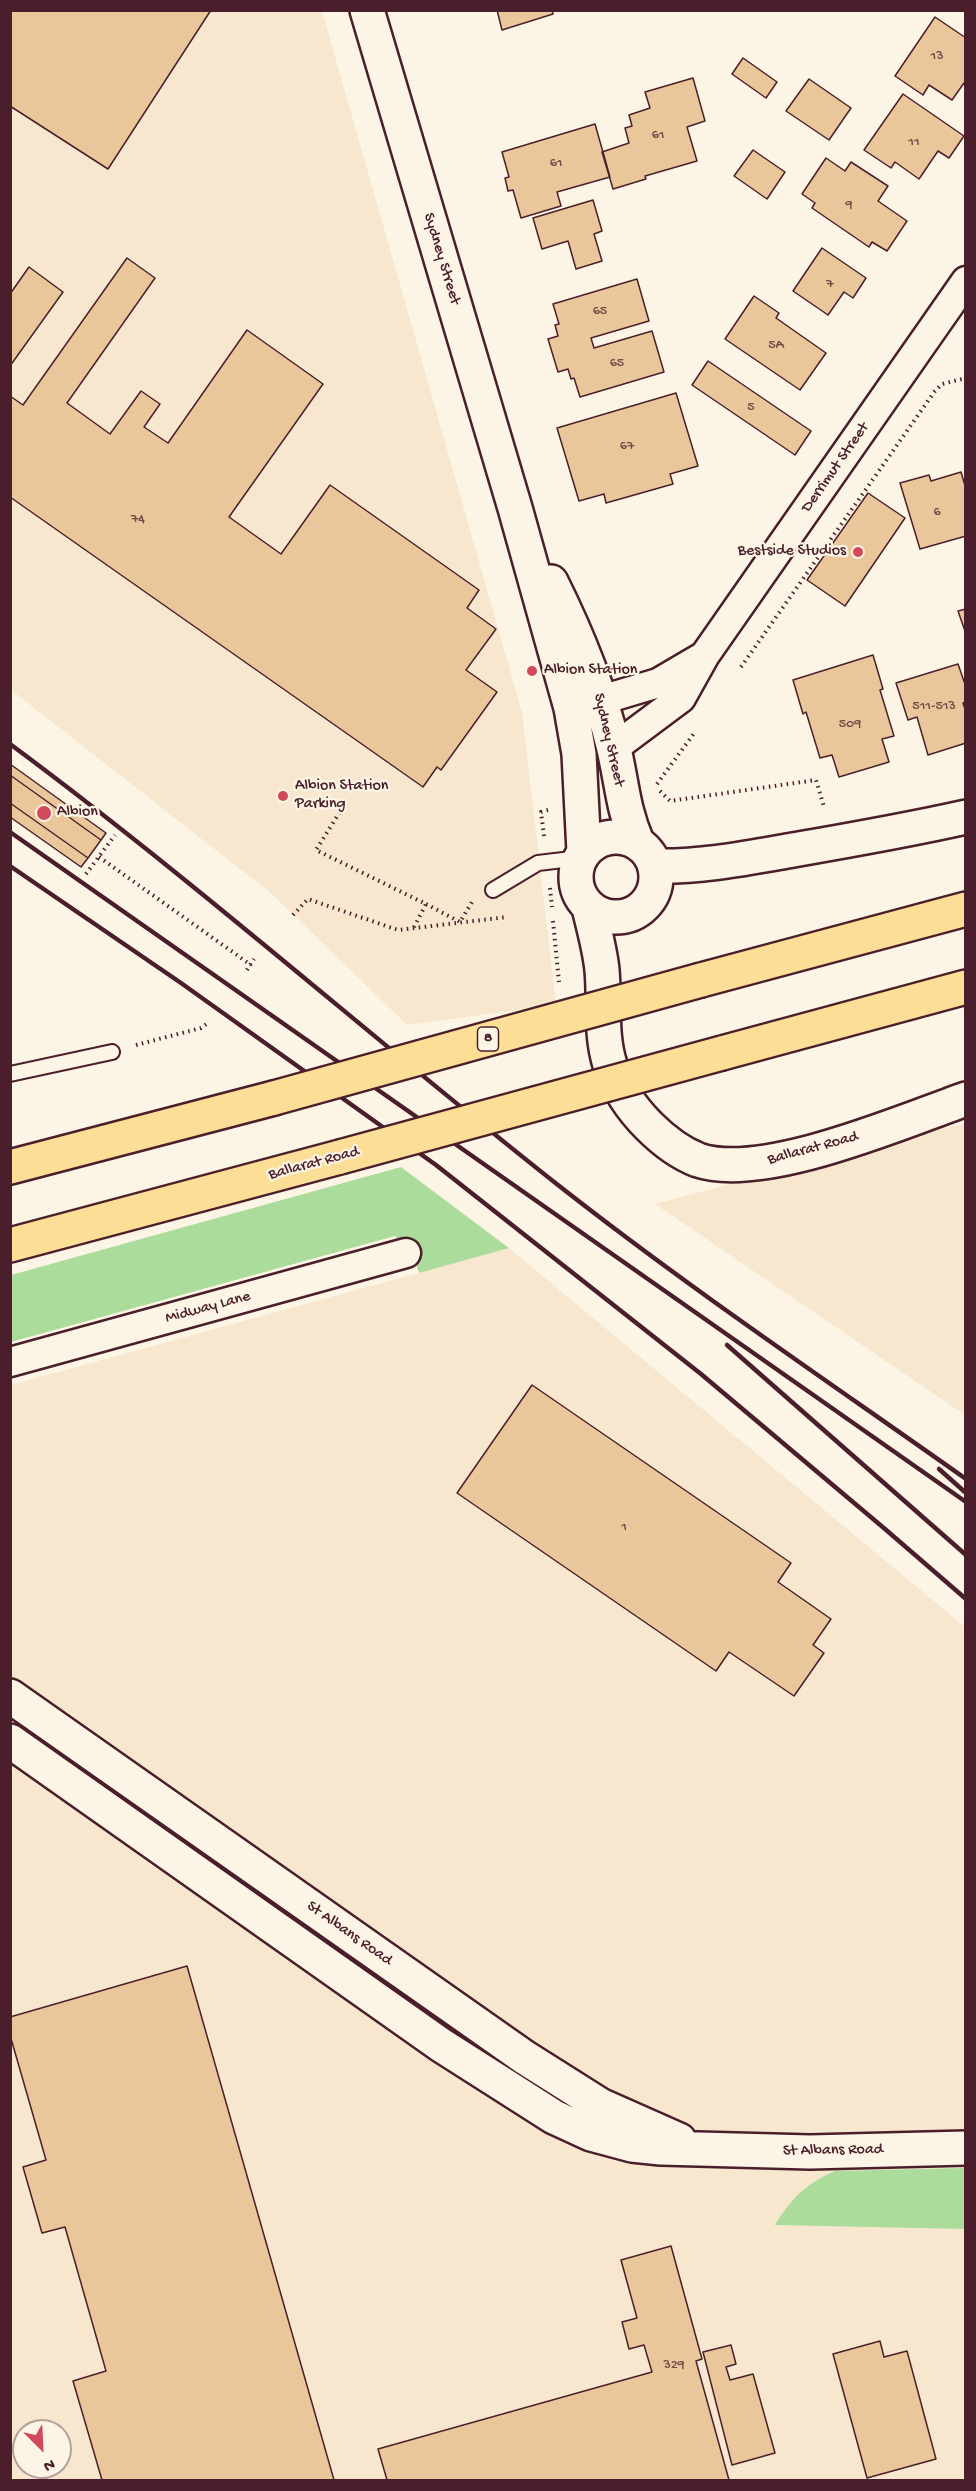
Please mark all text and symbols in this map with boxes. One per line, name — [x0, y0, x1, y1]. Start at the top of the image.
house number: 13 — [931, 49, 943, 65]
house number: 61 — [652, 128, 664, 144]
house number: 11 — [908, 135, 920, 151]
house number: 61 — [550, 156, 562, 172]
house number: 9 — [845, 198, 853, 214]
street label: Sydney Street — [418, 211, 464, 307]
house number: 7 — [826, 277, 834, 293]
house number: 65 — [593, 304, 607, 320]
house number: 5A — [768, 338, 784, 354]
house number: 65 — [610, 356, 624, 372]
house number: 5 — [747, 400, 755, 416]
street label: Derrimut Street — [798, 419, 874, 517]
house number: 67 — [620, 439, 634, 455]
house number: 6 — [933, 505, 941, 521]
house number: 74 — [131, 512, 145, 528]
place label: Bestside Studios — [738, 542, 846, 562]
marker: Bestside Studios — [851, 545, 865, 559]
place label: Albion Station — [544, 661, 637, 681]
marker: Albion Station — [525, 664, 539, 678]
street label: Sydney Street — [588, 692, 628, 788]
house number: 511-513 — [912, 699, 956, 715]
house number: 509 — [839, 717, 861, 733]
place label: Albion Station Parking — [295, 777, 388, 815]
marker: Albion Station Parking — [276, 789, 290, 803]
place label: Albion — [57, 803, 98, 823]
marker: Albion — [35, 804, 53, 822]
road number: 8 — [478, 1027, 498, 1051]
street label: Ballarat Road — [766, 1128, 860, 1170]
street label: Ballarat Road — [267, 1143, 361, 1185]
street label: Midway Lane — [163, 1287, 253, 1329]
house number: 1 — [621, 1520, 627, 1536]
street label: St Albans Road — [302, 1897, 396, 1971]
street label: St Albans Road — [783, 2141, 883, 2161]
house number: 329 — [663, 2358, 685, 2374]
north arrow — [12, 2419, 72, 2479]
text: N — [40, 2453, 57, 2475]

